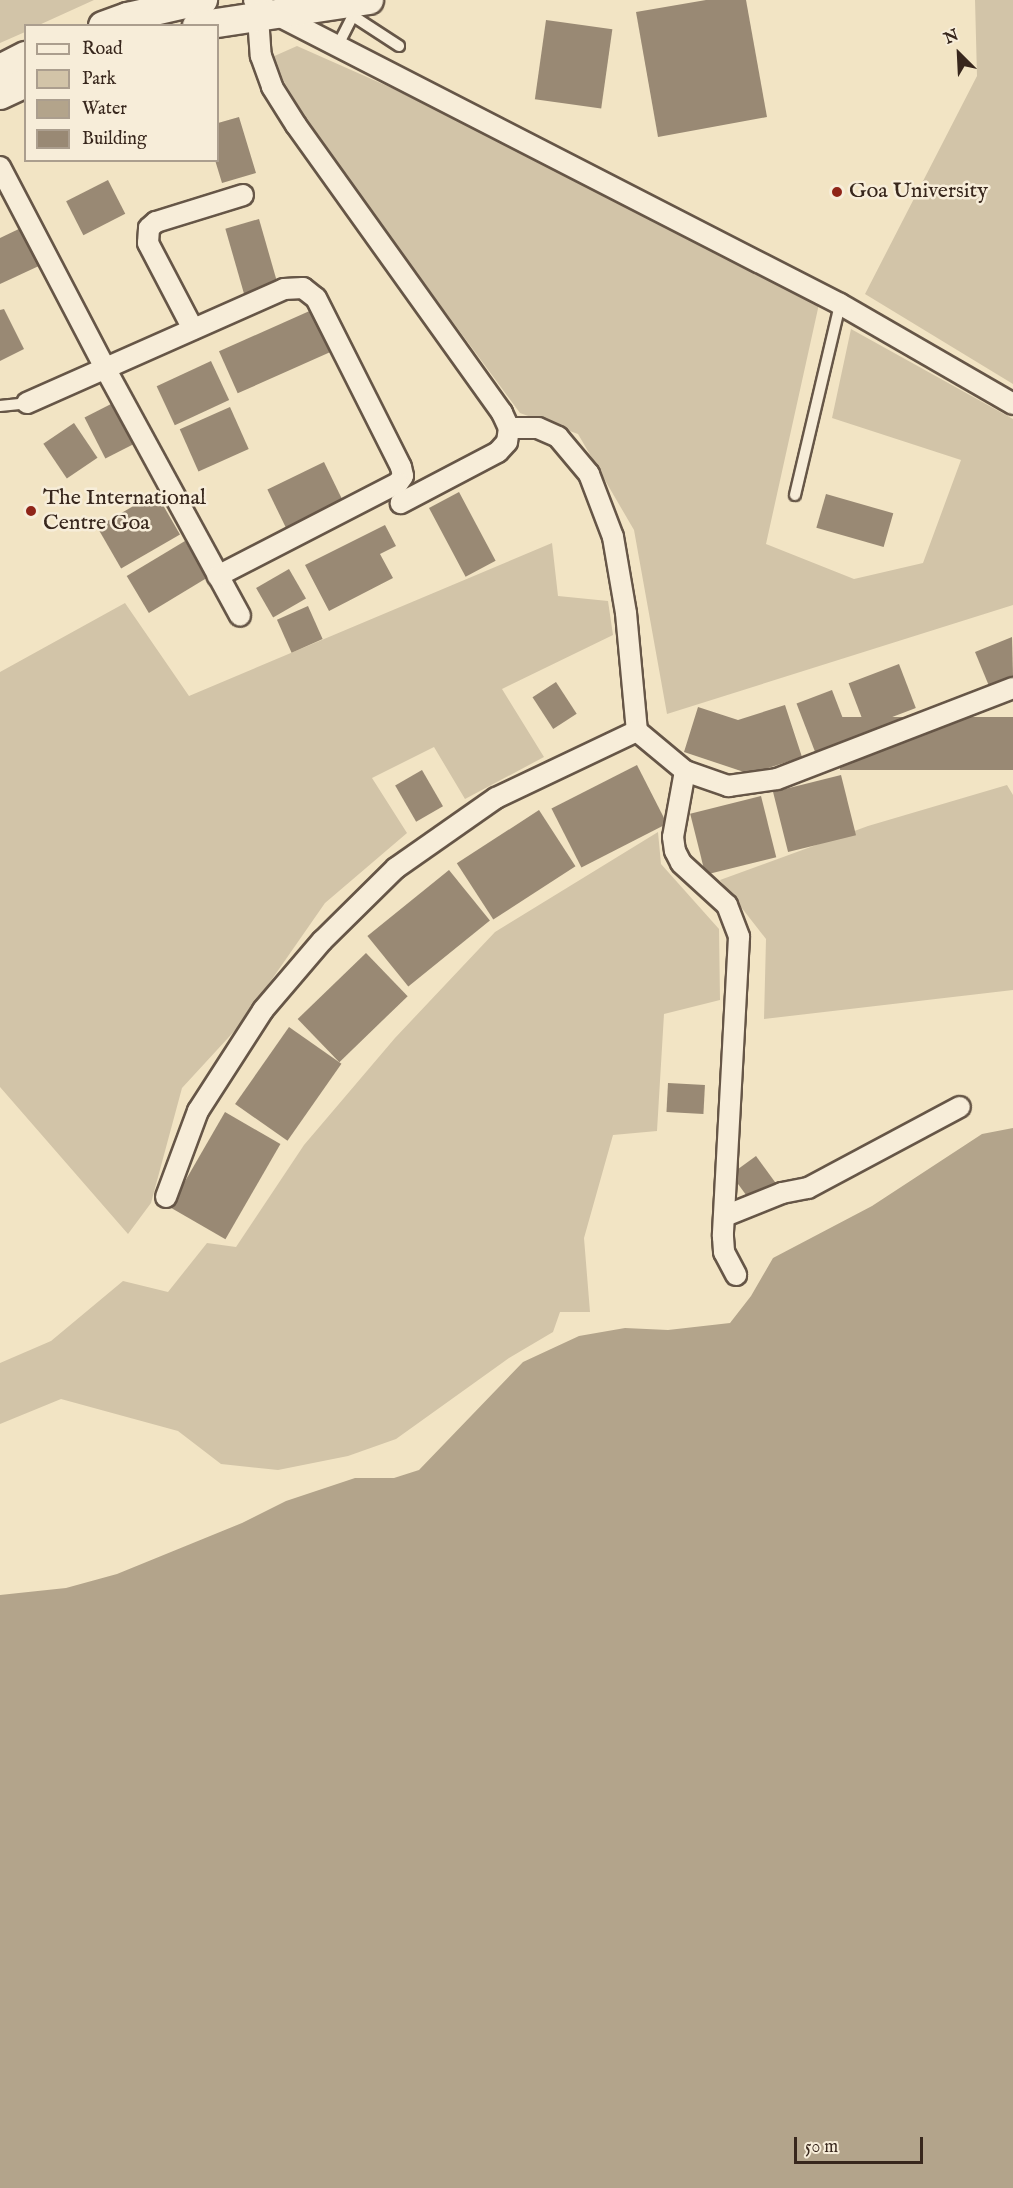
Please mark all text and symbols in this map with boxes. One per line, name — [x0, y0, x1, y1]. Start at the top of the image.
legend — [24, 24, 219, 162]
north arrow — [929, 24, 989, 84]
text: N — [941, 26, 962, 50]
text: Road — [82, 38, 123, 61]
text: Park — [82, 68, 116, 91]
text: Water — [82, 98, 127, 121]
text: Building — [82, 128, 147, 151]
place label: Goa University — [849, 179, 988, 205]
marker: Goa University — [830, 185, 844, 199]
place label: The International Centre Goa — [43, 485, 206, 536]
marker: The International Centre Goa — [24, 504, 38, 518]
scale bar — [797, 2125, 926, 2163]
text: 50 m — [805, 2136, 838, 2159]

